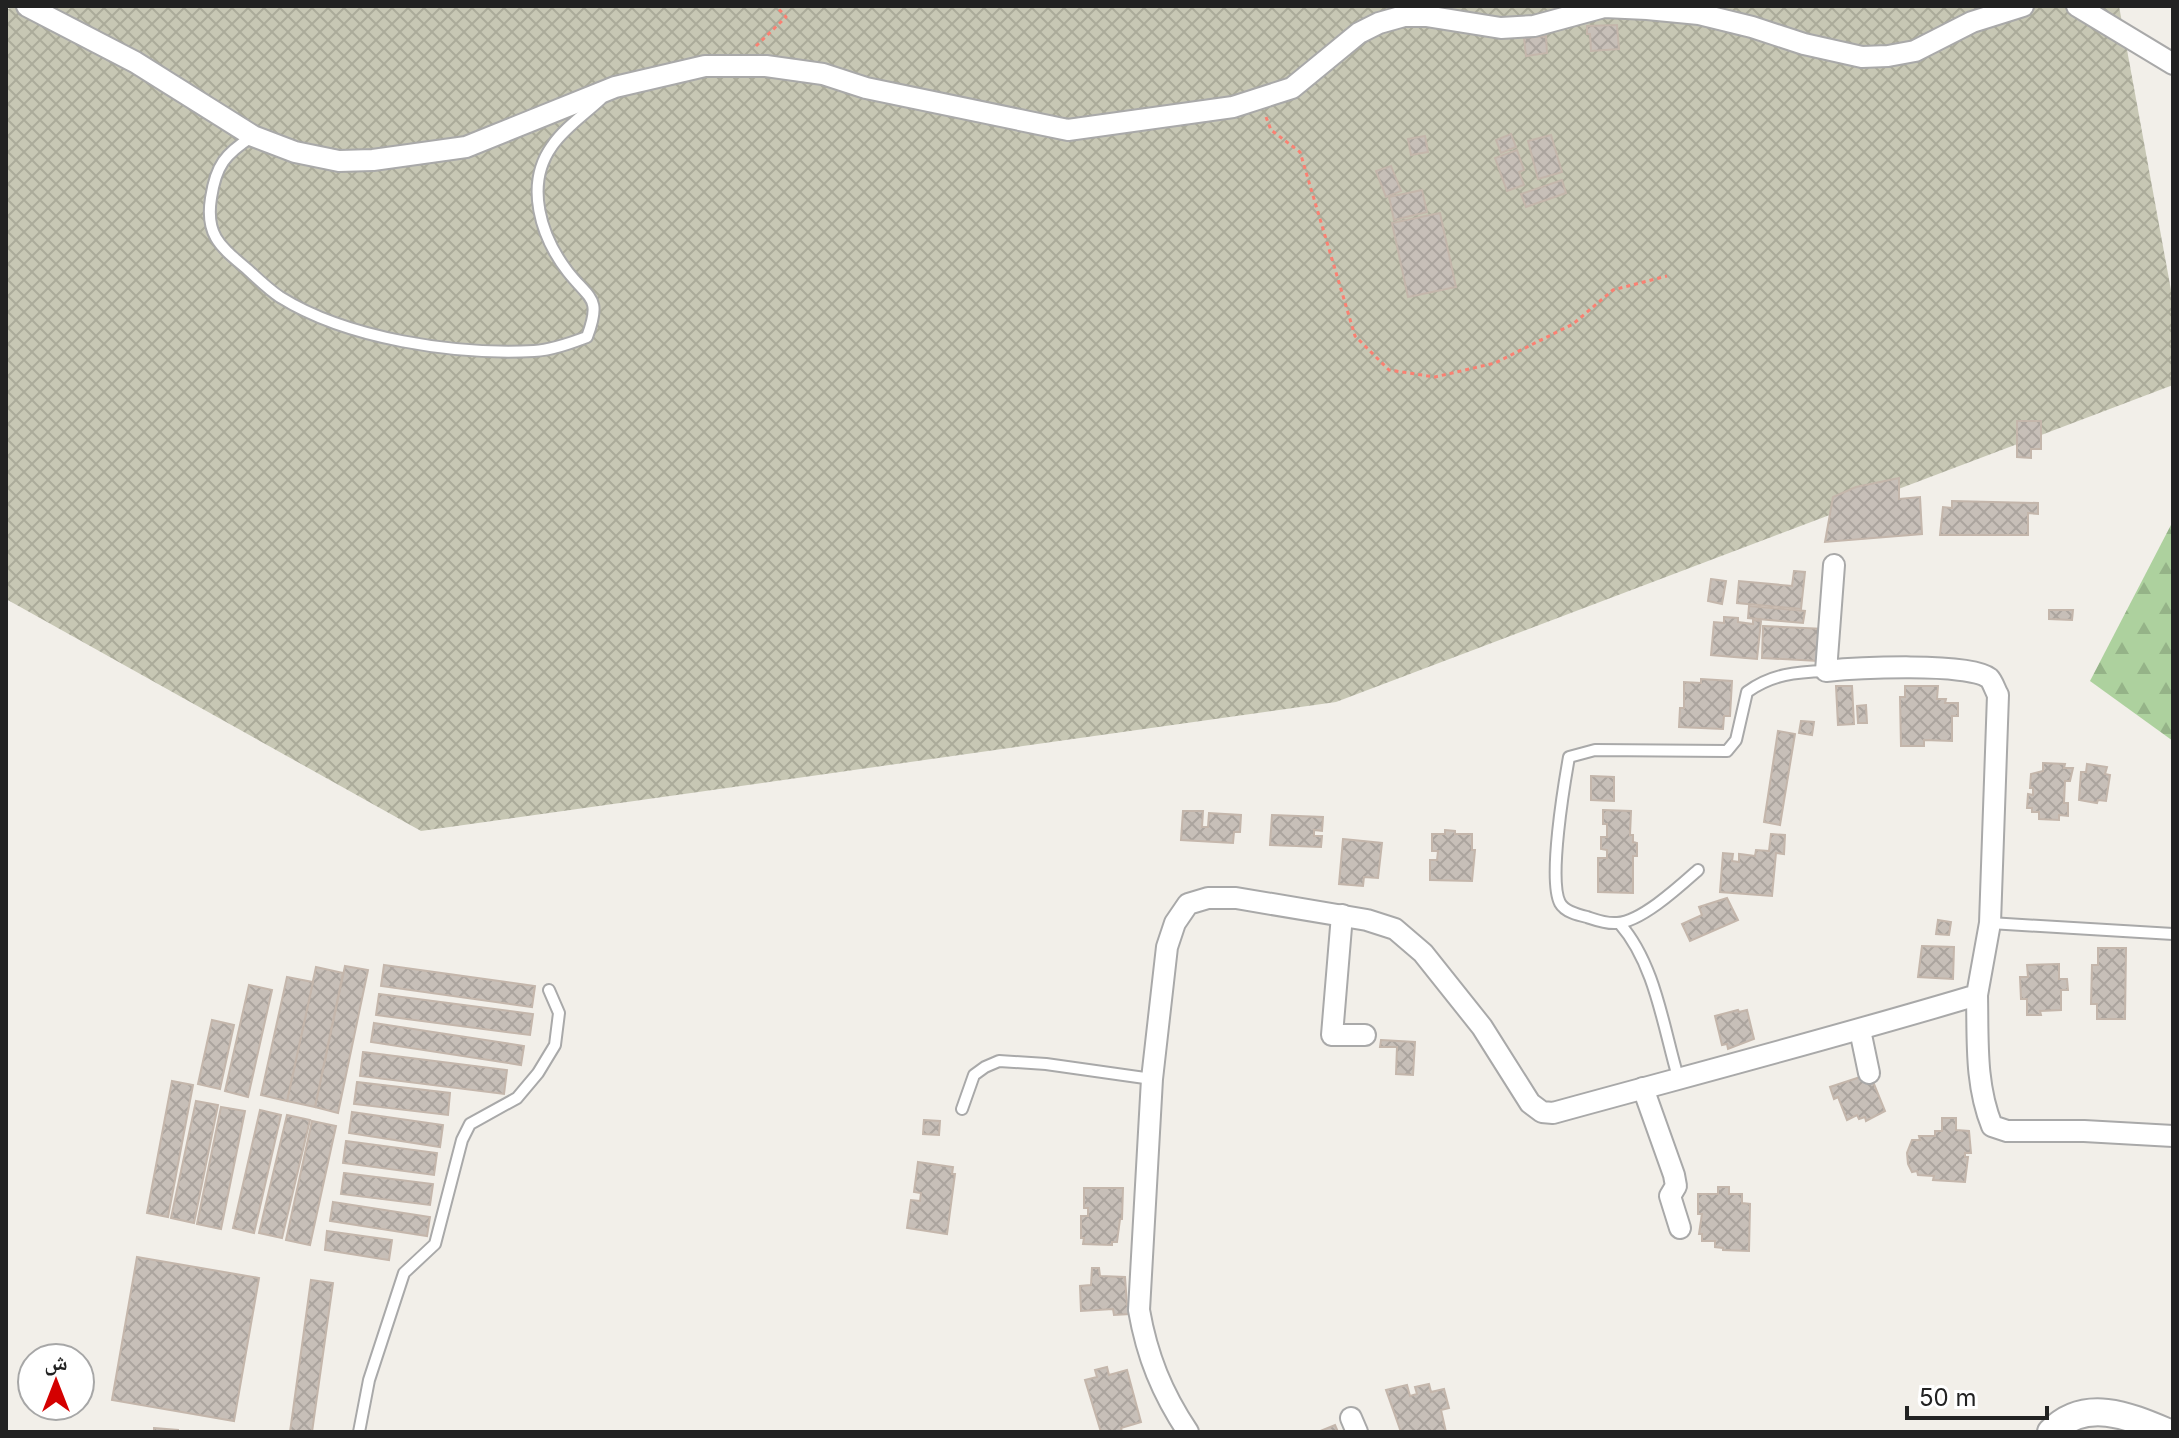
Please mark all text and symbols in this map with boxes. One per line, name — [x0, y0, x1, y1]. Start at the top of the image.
north arrow — [16, 1342, 96, 1422]
text: ش — [44, 1349, 68, 1376]
scale bar — [1907, 1370, 2047, 1420]
text: 50 m — [1919, 1383, 1977, 1412]

